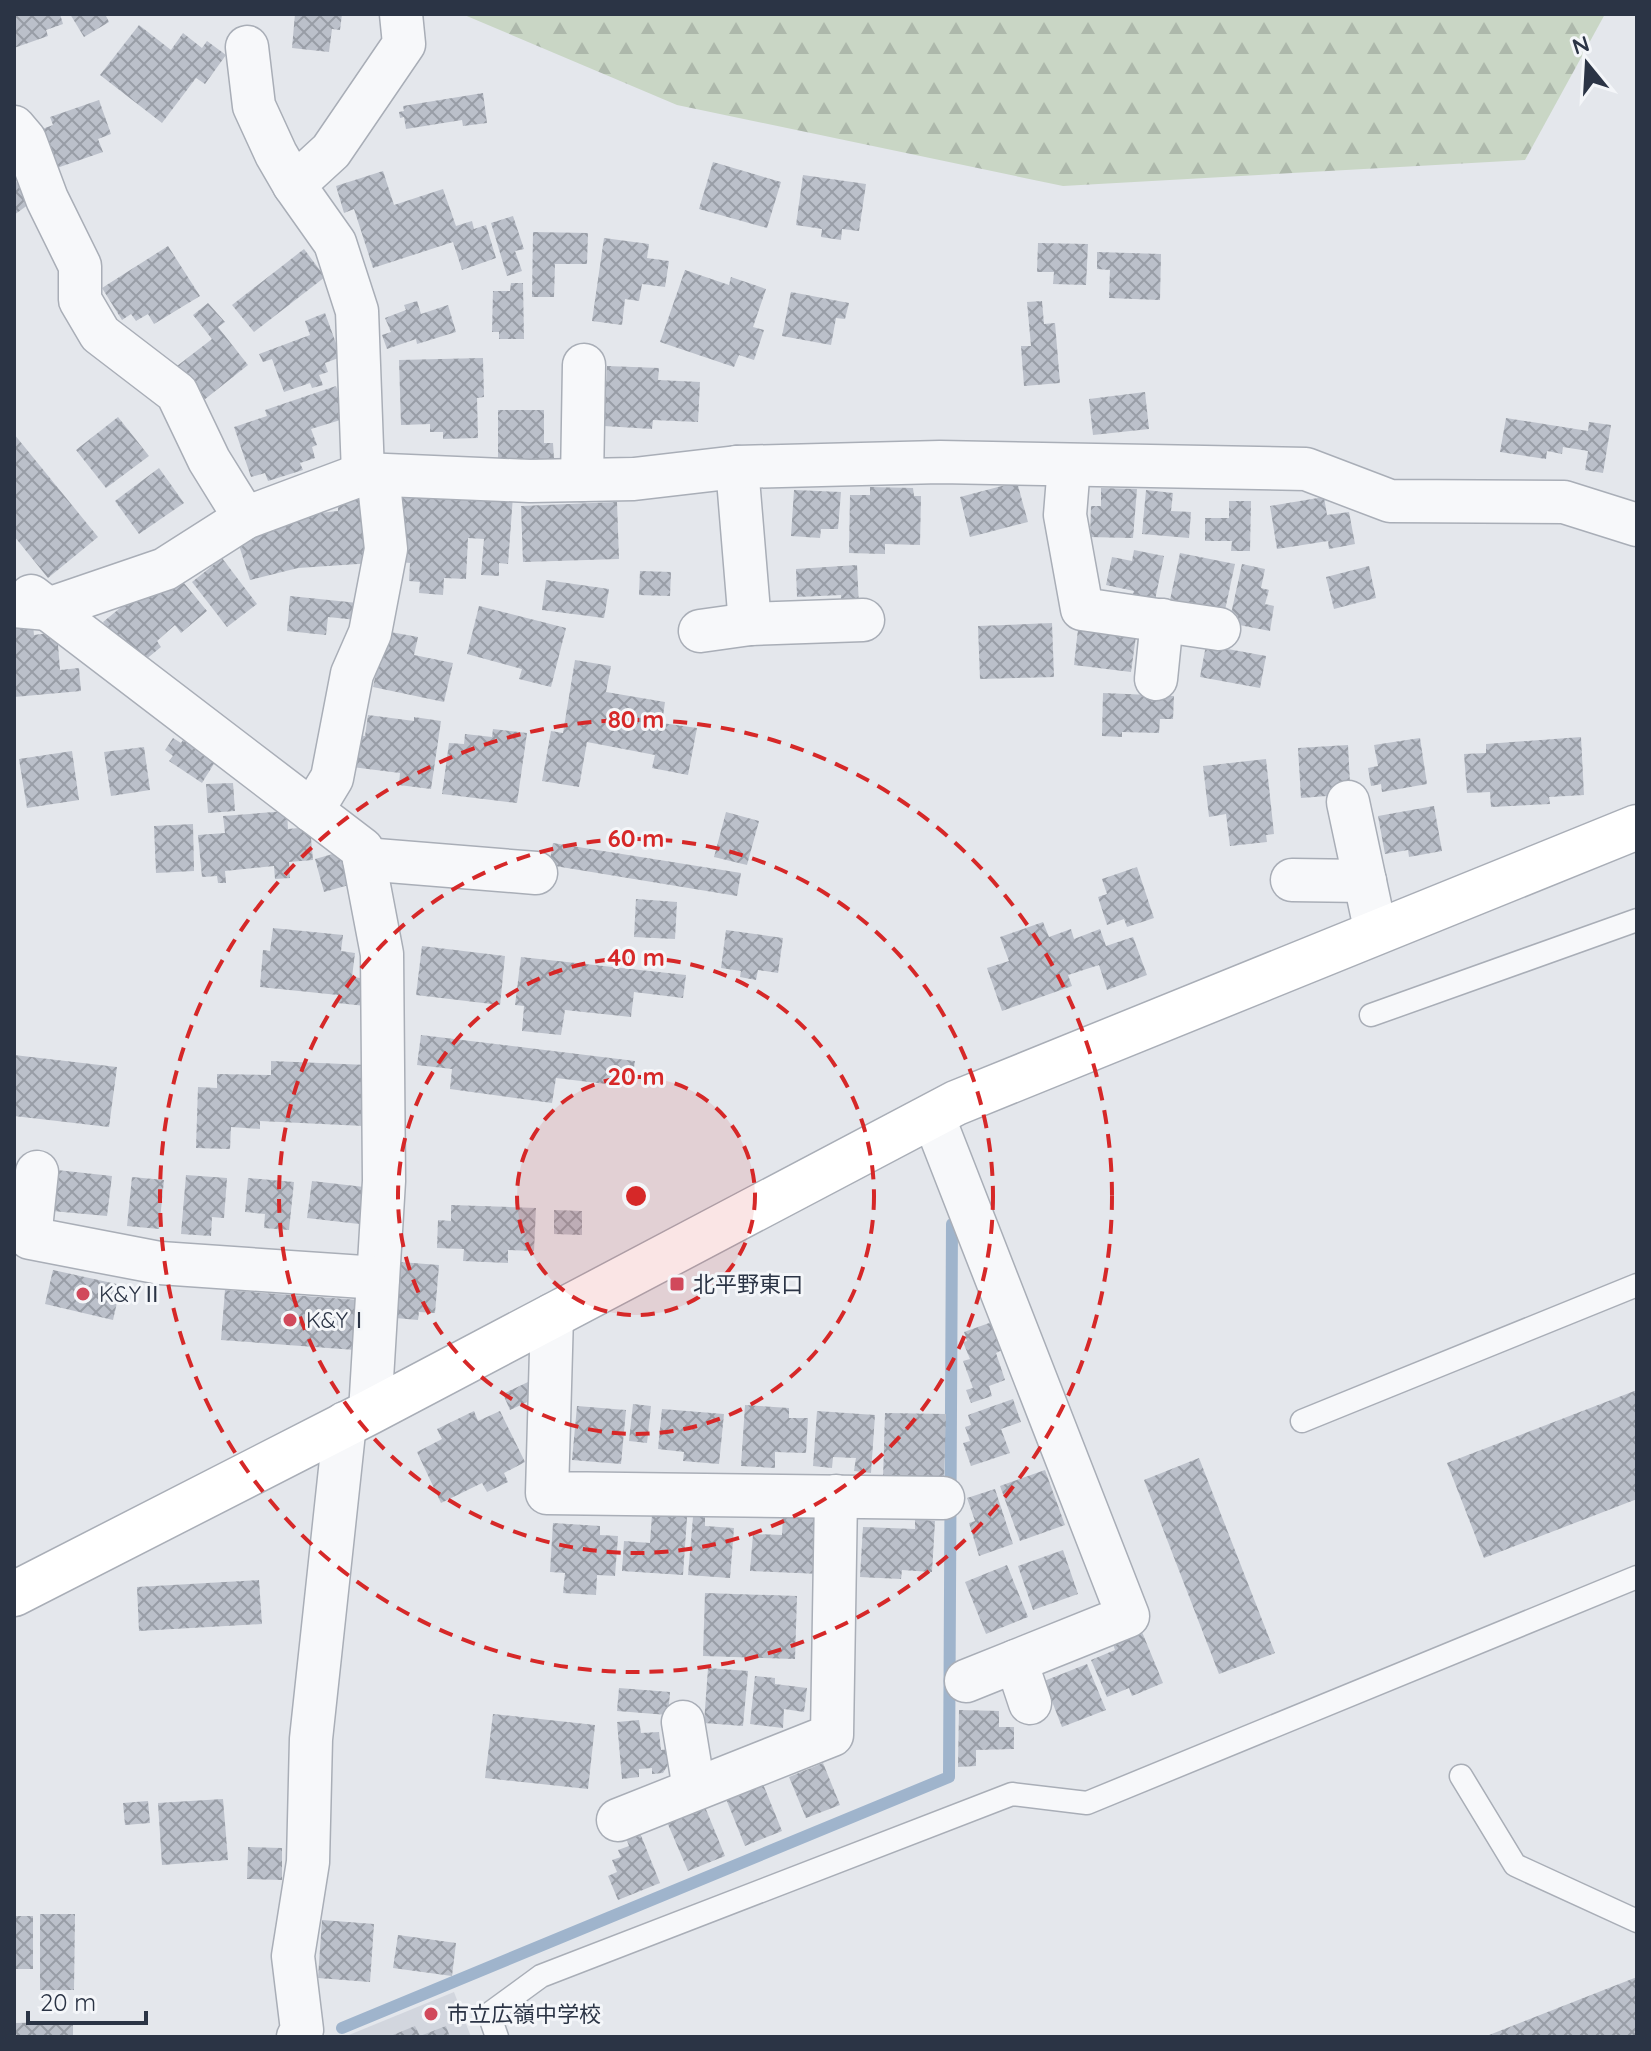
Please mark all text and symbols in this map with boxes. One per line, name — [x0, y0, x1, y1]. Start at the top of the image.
north arrow — [1547, 24, 1627, 104]
text: N — [1569, 29, 1593, 61]
text: 80 m — [608, 704, 664, 734]
text: 60 m — [608, 823, 664, 853]
text: 40 m — [607, 942, 665, 972]
text: 20 m — [607, 1061, 665, 1091]
centre of rings — [622, 1182, 650, 1210]
place label: 北平野東口 — [693, 1270, 803, 1298]
marker: 北平野東口 — [668, 1275, 686, 1293]
place label: K&YⅡ — [99, 1280, 163, 1308]
marker: K&YⅡ — [74, 1285, 92, 1303]
place label: K&YⅠ — [306, 1306, 370, 1334]
marker: K&YⅠ — [281, 1311, 299, 1329]
scale bar — [28, 1975, 146, 2025]
text: 20 m — [40, 1987, 96, 2017]
place label: 市立広嶺中学校 — [447, 2000, 601, 2028]
marker: 市立広嶺中学校 — [422, 2005, 440, 2023]

